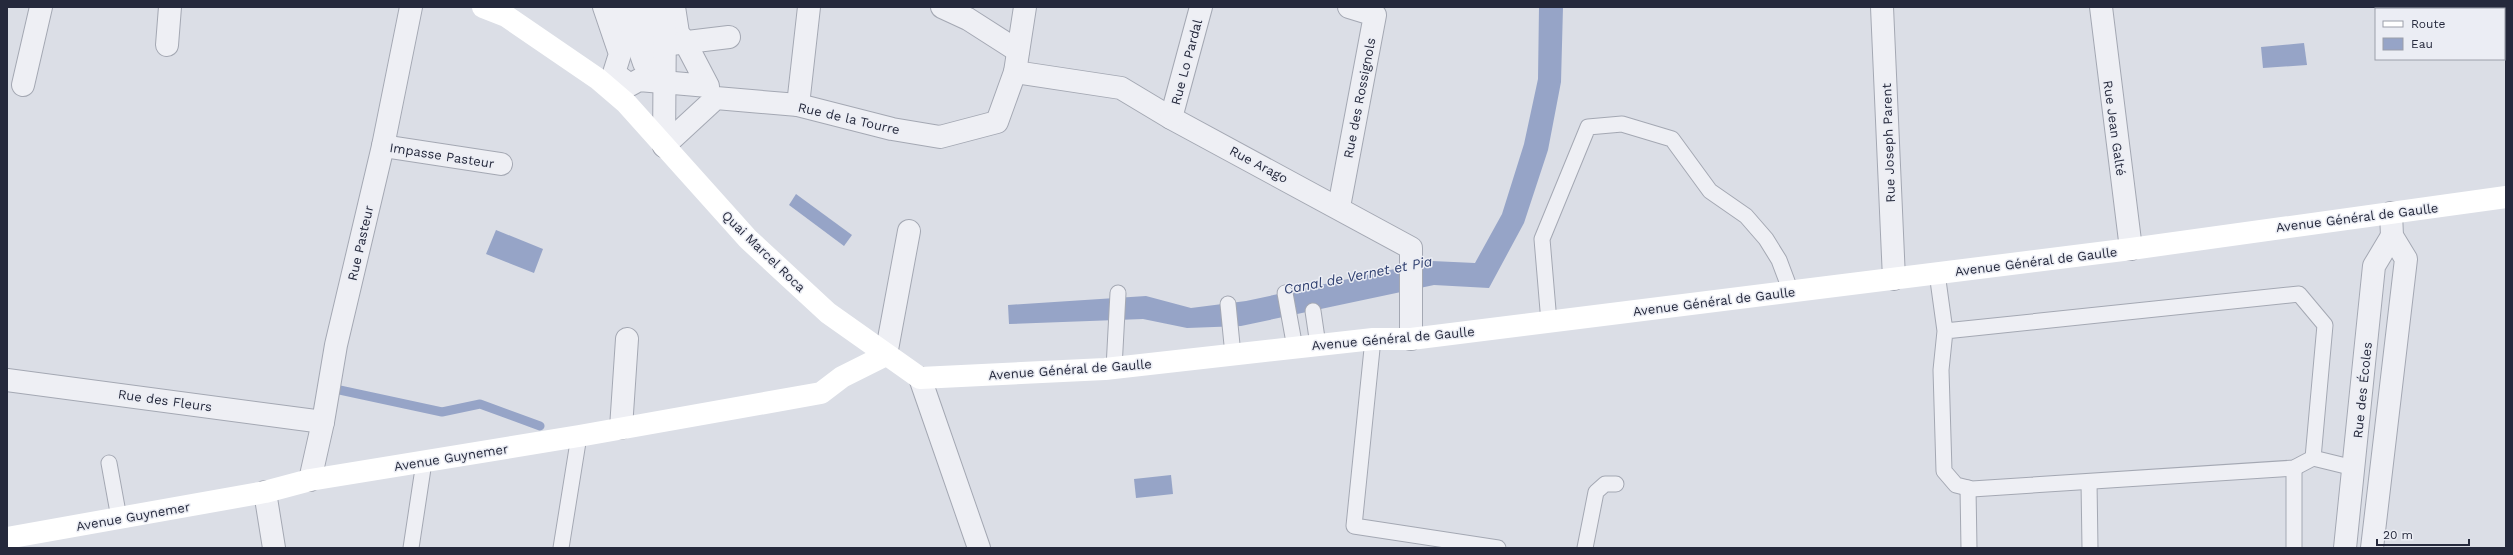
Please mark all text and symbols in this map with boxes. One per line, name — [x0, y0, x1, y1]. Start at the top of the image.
legend — [2375, 8, 2505, 60]
text: Route — [2411, 17, 2445, 31]
street label: Rue Lo Pardal — [1168, 18, 1205, 107]
street label: Rue des Rossignols — [1340, 36, 1379, 160]
text: Eau — [2411, 37, 2433, 51]
street label: Rue Jean Galté — [2100, 79, 2129, 177]
street label: Rue Joseph Parent — [1879, 82, 1898, 203]
street label: Rue de la Tourre — [797, 100, 901, 137]
street label: Impasse Pasteur — [389, 140, 495, 171]
street label: Rue Arago — [1227, 143, 1291, 186]
street label: Avenue Général de Gaulle — [2275, 200, 2439, 235]
street label: Rue Pasteur — [345, 204, 376, 282]
street label: Quai Marcel Roca — [719, 208, 809, 295]
street label: Avenue Général de Gaulle — [1954, 244, 2118, 279]
water label: Canal de Vernet et Pia — [1282, 253, 1434, 297]
street label: Avenue Général de Gaulle — [1632, 284, 1796, 319]
street label: Avenue Général de Gaulle — [1311, 324, 1475, 353]
street label: Rue des Écoles — [2349, 341, 2375, 439]
street label: Avenue Général de Gaulle — [988, 356, 1152, 383]
street label: Rue des Fleurs — [117, 386, 213, 415]
street label: Avenue Guynemer — [393, 441, 509, 474]
street label: Avenue Guynemer — [75, 499, 191, 534]
scale bar — [2377, 521, 2469, 547]
text: 20 m — [2383, 528, 2413, 542]

